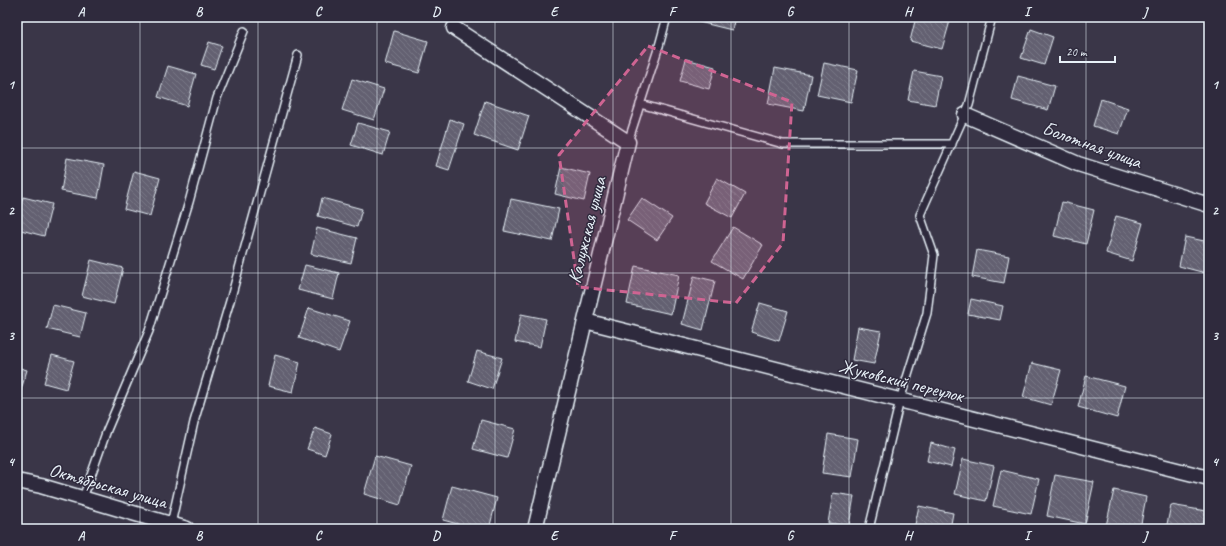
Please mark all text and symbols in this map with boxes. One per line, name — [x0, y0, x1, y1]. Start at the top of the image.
text: A — [78, 4, 86, 20]
text: B — [196, 4, 204, 20]
text: C — [315, 4, 323, 20]
text: D — [432, 4, 441, 20]
text: E — [551, 4, 560, 20]
text: F — [669, 4, 678, 20]
text: G — [787, 4, 795, 20]
text: H — [904, 4, 914, 20]
text: I — [1024, 4, 1033, 20]
text: J — [1142, 4, 1149, 20]
scale bar — [1060, 38, 1115, 64]
text: 20 m — [1066, 44, 1088, 60]
text: 1 — [8, 77, 16, 93]
text: 1 — [1212, 77, 1220, 93]
street label: Болотная улица — [1039, 116, 1146, 175]
street label: Калужская улица — [562, 173, 612, 286]
text: 2 — [8, 203, 15, 219]
text: 2 — [1212, 203, 1219, 219]
text: 3 — [8, 328, 15, 344]
text: 3 — [1212, 328, 1219, 344]
street label: Жуковский переулок — [836, 354, 968, 409]
text: 4 — [8, 454, 16, 470]
text: 4 — [1212, 454, 1220, 470]
street label: Октябрьская улица — [46, 458, 172, 515]
text: A — [78, 528, 86, 544]
text: B — [196, 528, 204, 544]
text: C — [315, 528, 323, 544]
text: D — [432, 528, 441, 544]
text: E — [551, 528, 560, 544]
text: F — [669, 528, 678, 544]
text: G — [787, 528, 795, 544]
text: H — [904, 528, 914, 544]
text: I — [1024, 528, 1033, 544]
text: J — [1142, 528, 1149, 544]

